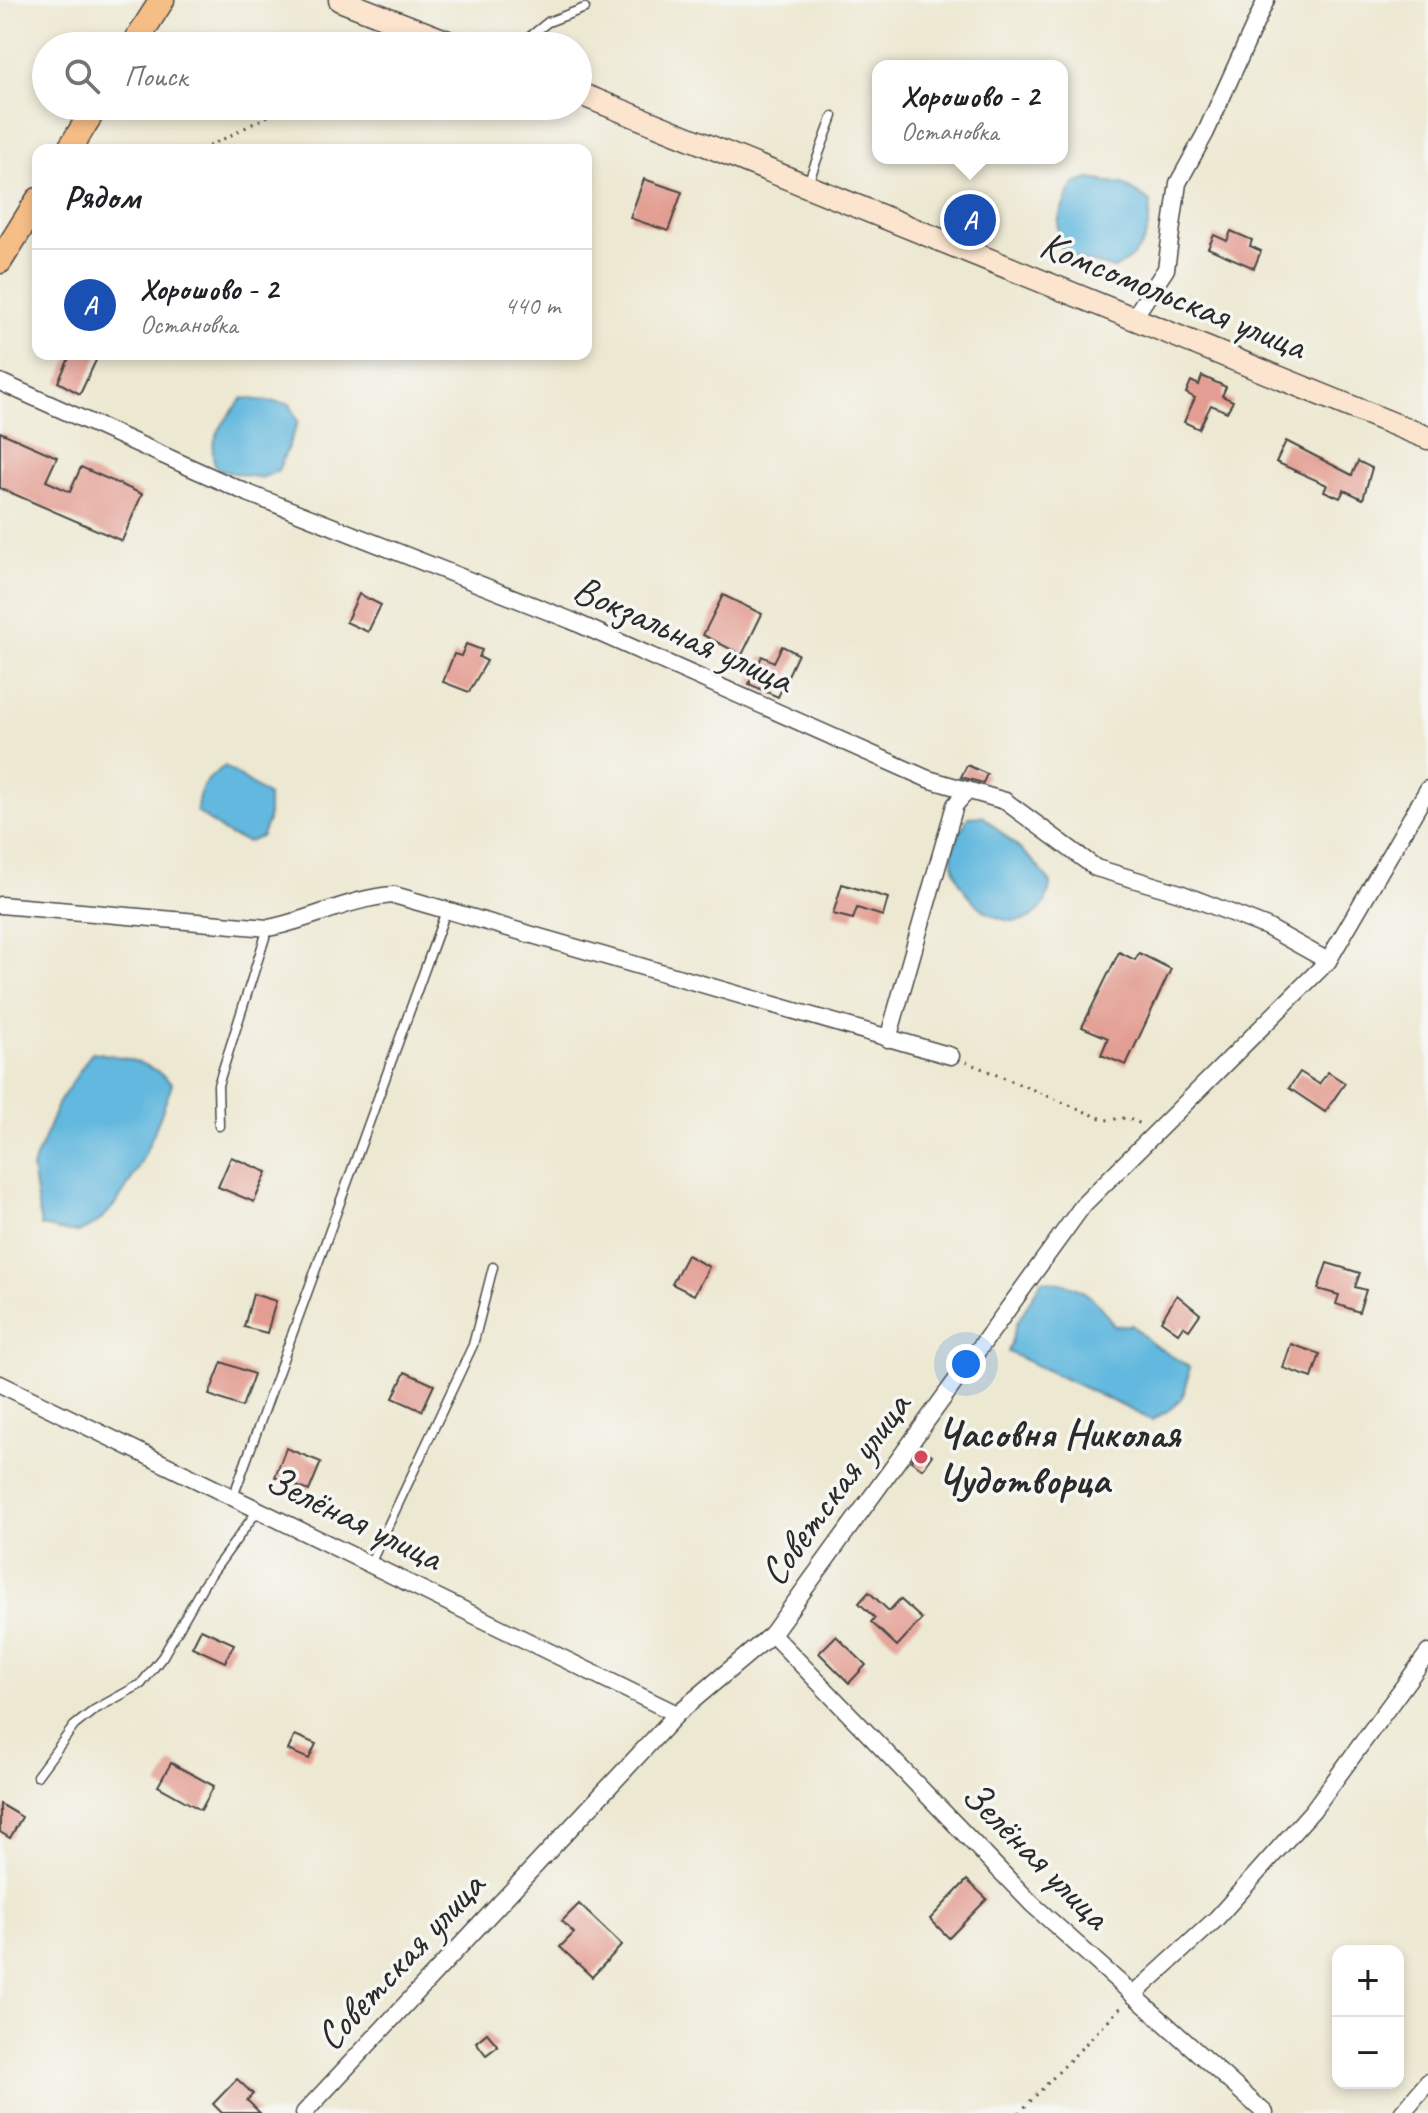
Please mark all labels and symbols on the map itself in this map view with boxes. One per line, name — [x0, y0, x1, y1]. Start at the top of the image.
pin: A — [944, 190, 996, 250]
street label: Комсомольская улица — [1033, 219, 1316, 372]
street label: Вокзальная улица — [566, 563, 803, 706]
your location — [946, 1344, 986, 1384]
street label: Советская улица — [748, 1381, 923, 1595]
place label: Часовня Николая Чудотворца — [937, 1409, 1182, 1505]
marker: Часовня Николая Чудотворца — [912, 1448, 930, 1466]
street label: Зелёная улица — [258, 1454, 453, 1583]
street label: Зелёная улица — [951, 1770, 1123, 1942]
street label: Советская улица — [305, 1860, 497, 2061]

